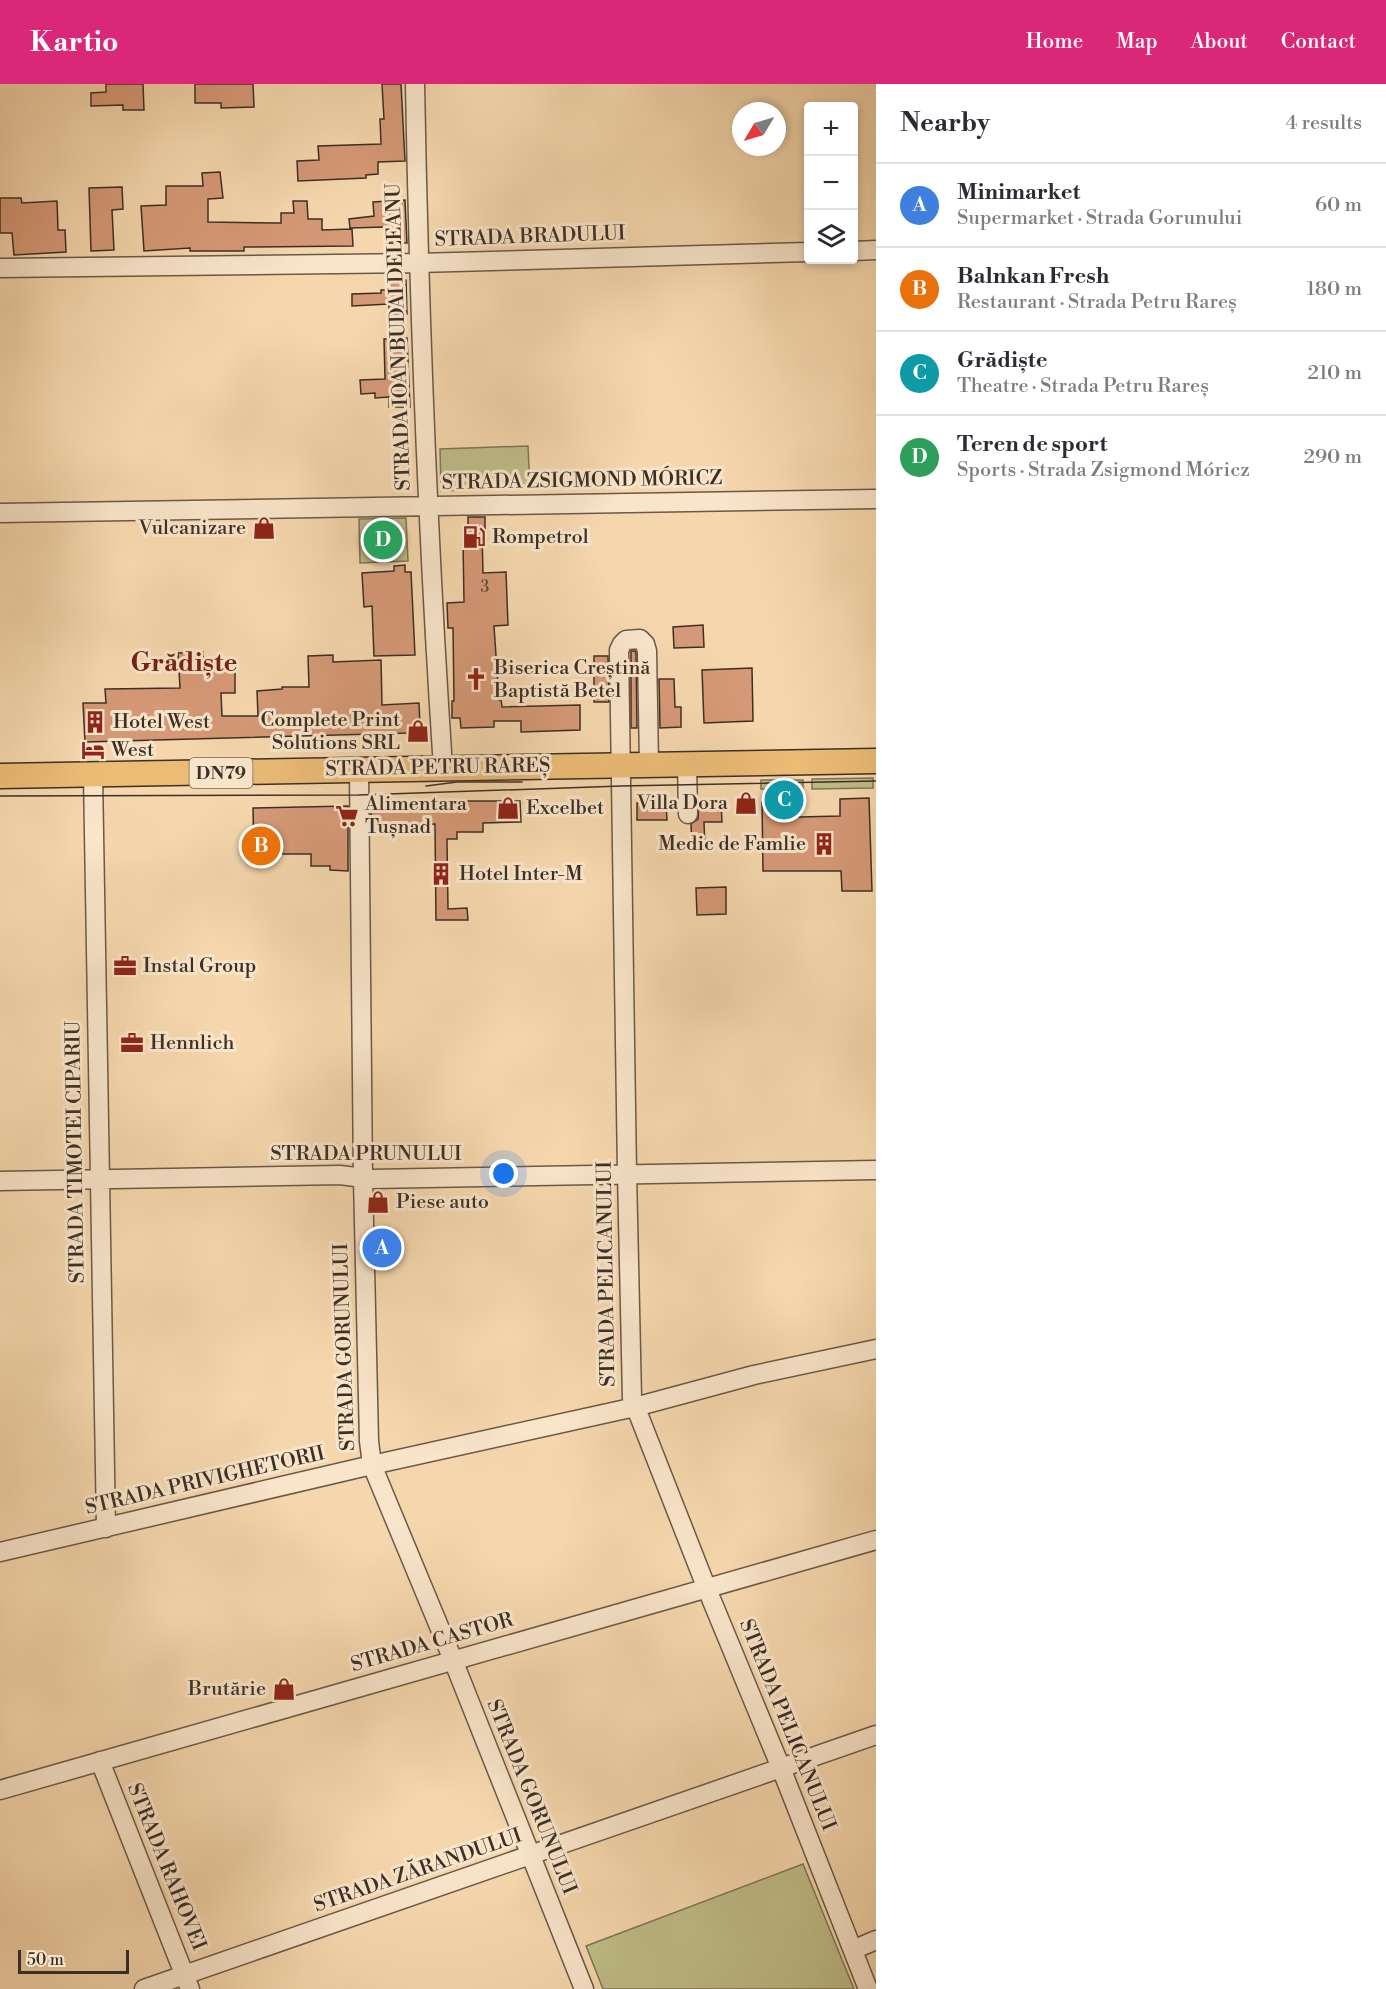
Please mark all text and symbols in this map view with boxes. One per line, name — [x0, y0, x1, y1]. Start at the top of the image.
text: Kartio — [30, 25, 119, 60]
text: Home — [1026, 29, 1083, 55]
text: Map — [1116, 29, 1158, 55]
text: About — [1191, 29, 1248, 55]
text: Contact — [1281, 29, 1356, 55]
north arrow — [732, 102, 786, 156]
map controls — [804, 102, 858, 264]
button: + — [804, 102, 858, 156]
text: Nearby — [900, 107, 990, 139]
text: 4 results — [1285, 111, 1362, 136]
button: − — [804, 156, 858, 210]
text: Minimarket — [957, 179, 1080, 206]
street label: STRADA IOAN BUDAI DELEANU — [381, 183, 417, 491]
text: A — [912, 193, 927, 218]
text: 60 m — [1315, 193, 1362, 218]
text: Supermarket · Strada Gorunului — [957, 206, 1242, 231]
button: layers — [804, 210, 858, 264]
street label: STRADA BRADULUI — [434, 221, 626, 253]
text: Balnkan Fresh — [957, 263, 1109, 290]
text: B — [912, 277, 927, 302]
text: 180 m — [1307, 277, 1362, 302]
text: Restaurant · Strada Petru Rareș — [957, 290, 1237, 315]
text: Grădiște — [957, 347, 1047, 374]
text: C — [912, 361, 927, 386]
text: 210 m — [1307, 361, 1362, 386]
text: Theatre · Strada Petru Rareș — [957, 374, 1209, 399]
text: Teren de sport — [957, 431, 1107, 458]
text: D — [912, 445, 927, 470]
text: 290 m — [1304, 445, 1362, 470]
text: Sports · Strada Zsigmond Móricz — [957, 458, 1250, 483]
street label: STRADA ZSIGMOND MÓRICZ — [441, 465, 723, 496]
shop icon: Vulcanizare — [251, 515, 277, 541]
place label: Vulcanizare — [137, 516, 246, 541]
pin: D — [364, 518, 403, 562]
fuel station icon: Rompetrol — [461, 524, 487, 550]
place label: Rompetrol — [492, 525, 589, 550]
house number: 3 — [481, 577, 490, 597]
district label: Grădiște — [131, 647, 237, 679]
place label: Biserica Creștină Baptistă Betel — [493, 656, 651, 704]
church icon: Biserica Creștină Baptistă Betel — [463, 666, 489, 692]
place label: Complete Print Solutions SRL — [261, 708, 400, 756]
building icon: Hotel West — [82, 709, 108, 735]
place label: Hotel West — [113, 710, 210, 735]
shop icon: Complete Print Solutions SRL — [405, 718, 431, 744]
hotel icon: West — [80, 737, 106, 763]
place label: West — [110, 738, 154, 763]
street label: STRADA PETRU RAREȘ — [325, 754, 551, 782]
road number: DN79 — [190, 758, 252, 788]
pin: C — [764, 778, 804, 822]
shop icon: Villa Dora — [733, 790, 759, 816]
place label: Villa Dora — [636, 791, 729, 816]
place label: Alimentara Tușnad — [364, 792, 468, 840]
shop icon: Excelbet — [495, 795, 521, 821]
place label: Excelbet — [526, 796, 604, 821]
supermarket icon: Alimentara Tușnad — [334, 803, 360, 829]
pin: B — [242, 824, 280, 868]
building icon: Medic de Famlie — [811, 831, 837, 857]
place label: Medic de Famlie — [658, 832, 806, 857]
building icon: Hotel Inter-M — [428, 861, 454, 887]
place label: Hotel Inter-M — [459, 862, 583, 887]
office icon: Instal Group — [112, 953, 138, 979]
place label: Instal Group — [143, 954, 256, 979]
street label: STRADA TIMOTEI CIPARIU — [61, 1020, 91, 1283]
office icon: Hennlich — [119, 1030, 145, 1056]
place label: Hennlich — [150, 1031, 234, 1056]
street label: STRADA PRUNULUI — [270, 1142, 462, 1167]
your location — [489, 1159, 518, 1188]
street label: STRADA PELICANULUI — [593, 1160, 621, 1387]
shop icon: Piese auto — [365, 1189, 391, 1215]
place label: Piese auto — [396, 1190, 489, 1215]
pin: A — [362, 1226, 401, 1270]
street label: STRADA GORUNULUI — [329, 1242, 361, 1451]
street label: STRADA PRIVIGHETORII — [83, 1441, 328, 1521]
street label: STRADA CASTOR — [348, 1608, 517, 1678]
street label: STRADA PELICANULUI — [733, 1616, 841, 1835]
shop icon: Brutărie — [271, 1676, 297, 1702]
place label: Brutărie — [187, 1677, 266, 1702]
street label: STRADA GORUNULUI — [480, 1696, 582, 1898]
street label: STRADA RAHOVEI — [121, 1780, 211, 1955]
street label: STRADA ZĂRANDULUI — [310, 1823, 526, 1918]
scale bar — [18, 1947, 129, 1974]
text: 50 m — [27, 1950, 64, 1970]

